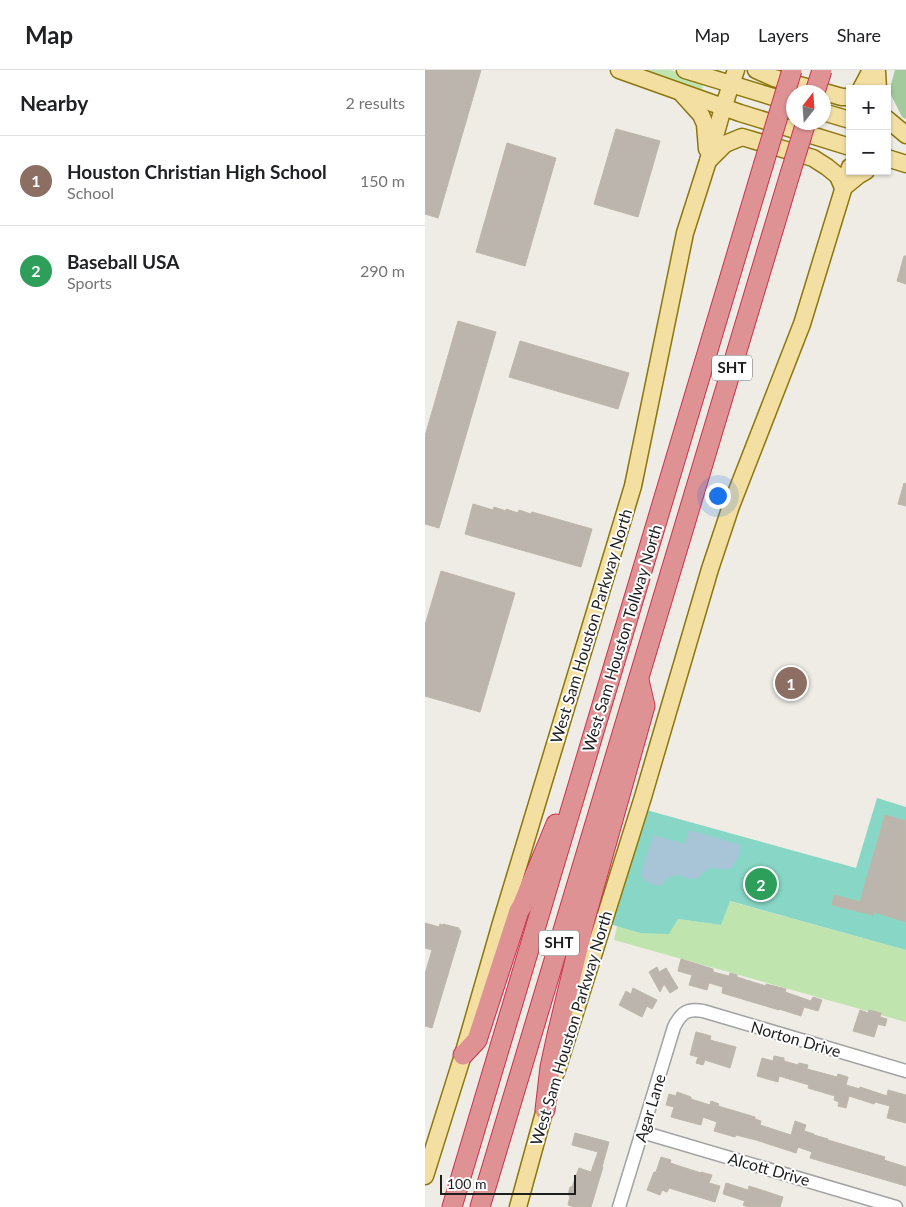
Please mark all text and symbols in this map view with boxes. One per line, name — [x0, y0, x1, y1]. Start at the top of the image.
text: Map — [25, 20, 73, 49]
text: Map — [694, 24, 730, 46]
text: Layers — [758, 24, 809, 46]
text: Share — [837, 24, 881, 46]
north arrow — [786, 85, 831, 130]
map controls — [846, 85, 891, 175]
button: + — [846, 85, 891, 130]
text: Nearby — [20, 90, 88, 115]
text: 2 results — [345, 93, 405, 112]
button: − — [846, 130, 891, 175]
text: Houston Christian High School — [67, 160, 327, 183]
text: 1 — [31, 171, 41, 190]
text: 150 m — [360, 171, 405, 190]
text: School — [67, 183, 114, 202]
text: Baseball USA — [67, 250, 179, 273]
text: 2 — [31, 261, 41, 280]
text: 290 m — [360, 261, 405, 280]
text: Sports — [67, 273, 112, 292]
road number: SHT — [712, 356, 752, 380]
your location — [705, 483, 731, 509]
street label: West Sam Houston Parkway North — [546, 506, 635, 745]
street label: West Sam Houston Tollway North — [578, 522, 665, 754]
pin: 1 — [775, 664, 807, 702]
pin: 2 — [745, 865, 777, 903]
street label: West Sam Houston Parkway North — [526, 908, 615, 1147]
road number: SHT — [539, 930, 579, 956]
street label: Norton Drive — [749, 1017, 843, 1060]
street label: Agar Lane — [630, 1071, 669, 1144]
street label: Alcott Drive — [726, 1148, 812, 1189]
scale bar — [440, 1172, 576, 1195]
text: 100 m — [447, 1175, 486, 1192]

